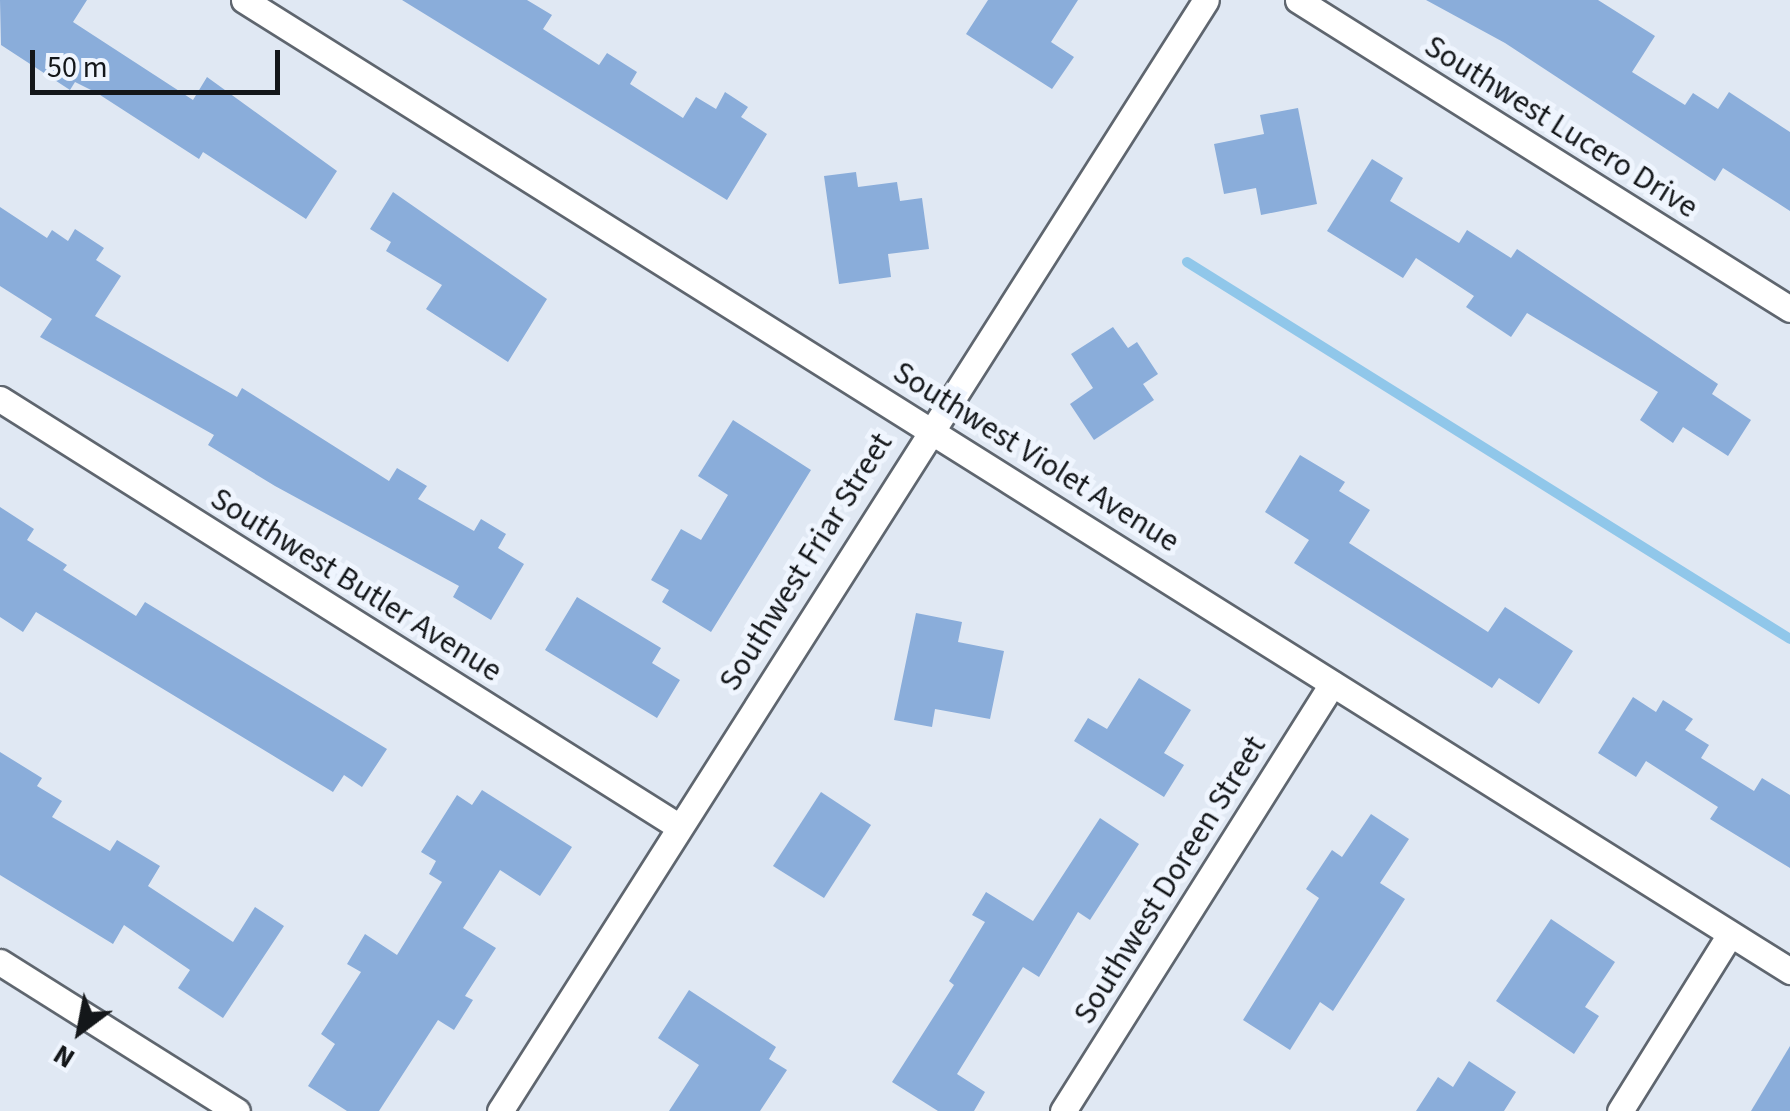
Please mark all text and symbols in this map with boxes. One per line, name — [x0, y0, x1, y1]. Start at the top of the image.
street label: Southwest Lucero Drive — [1417, 27, 1705, 227]
scale bar — [35, 30, 285, 92]
text: 50 m — [47, 46, 108, 89]
street label: Southwest Violet Avenue — [886, 353, 1186, 561]
street label: Southwest Friar Street — [711, 426, 901, 698]
street label: Southwest Butler Avenue — [203, 480, 509, 690]
street label: Southwest Doreen Street — [1066, 729, 1274, 1031]
north arrow — [30, 981, 130, 1081]
text: N — [46, 1035, 83, 1078]

